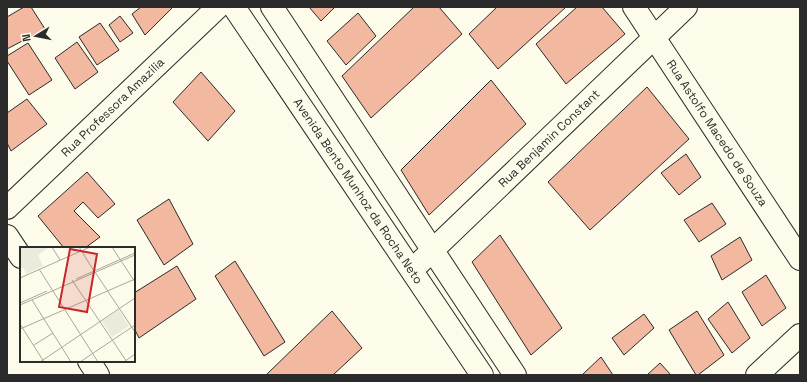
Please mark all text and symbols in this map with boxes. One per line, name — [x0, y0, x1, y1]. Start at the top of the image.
north arrow — [16, 16, 56, 56]
text: N — [19, 33, 34, 43]
street label: Rua Professora Amazilia — [58, 54, 168, 160]
street label: Rua Astolfo Macedo de Souza — [663, 57, 771, 210]
street label: Rua Benjamin Constant — [495, 86, 603, 191]
street label: Avenida Bento Munhoz da Rocha Neto — [290, 95, 426, 287]
inset map — [20, 247, 135, 362]

